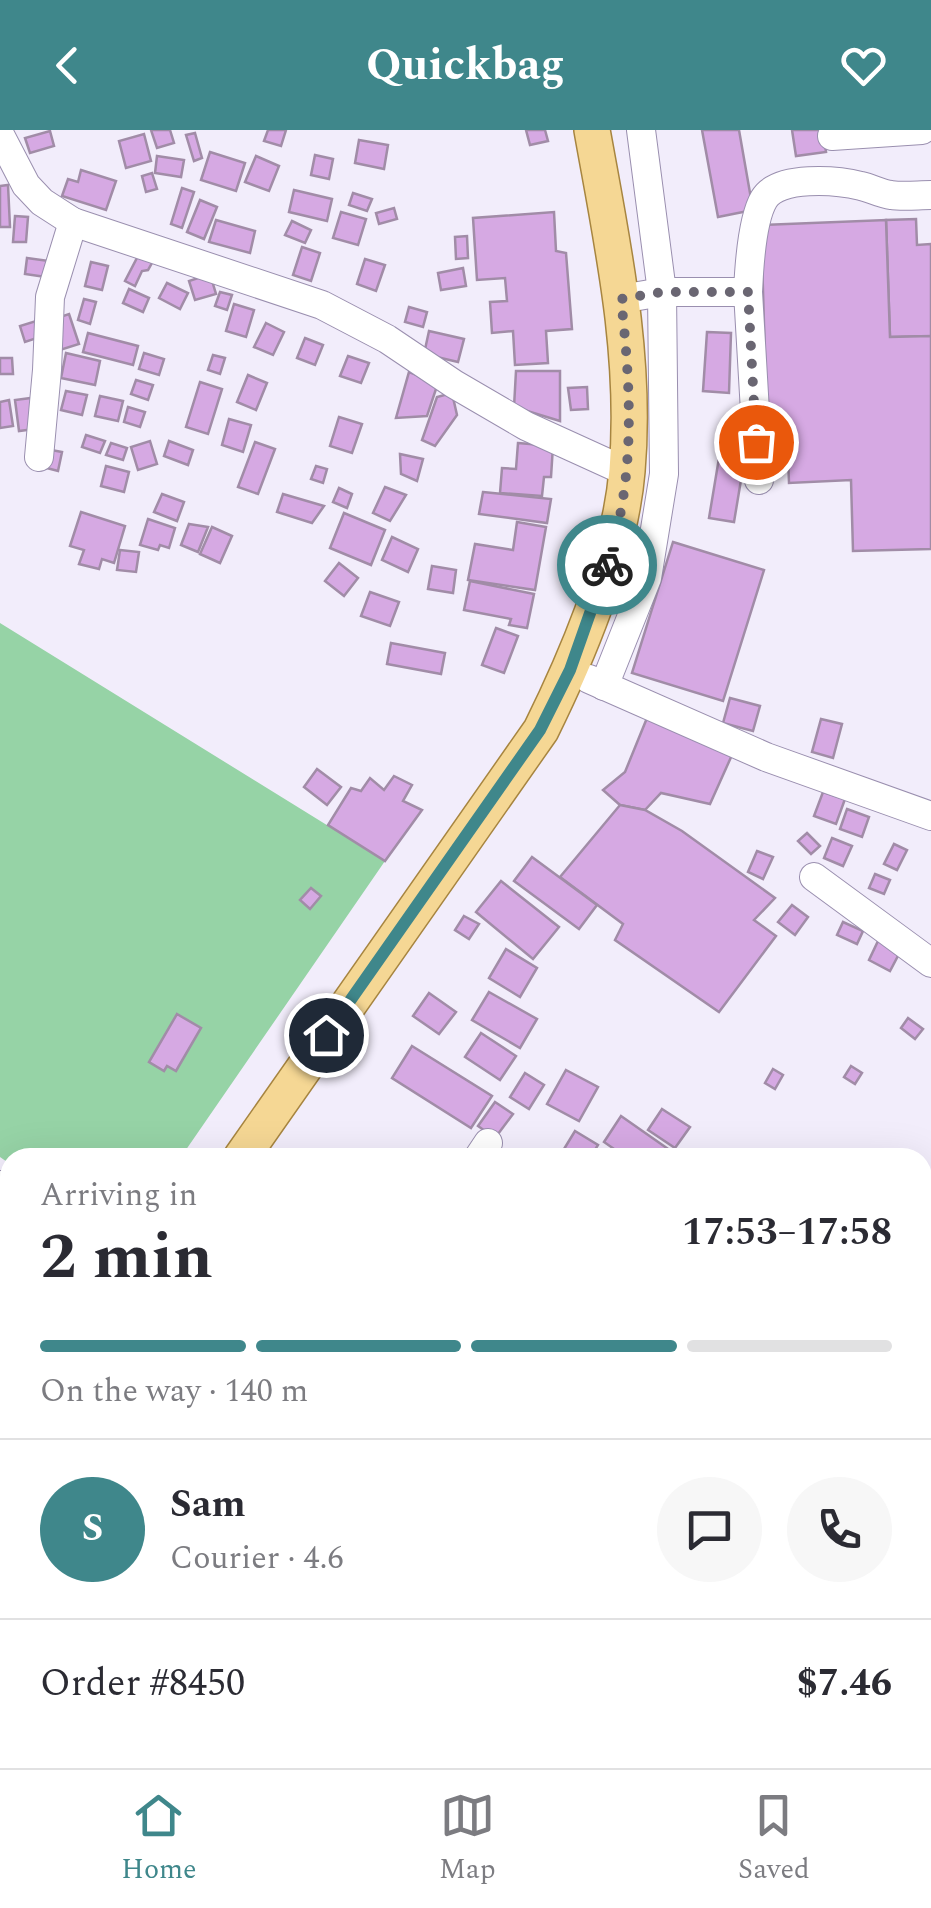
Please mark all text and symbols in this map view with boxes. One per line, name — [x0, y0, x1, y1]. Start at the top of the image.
text: Quickbag — [366, 31, 565, 100]
icon: back — [40, 38, 95, 93]
icon: heart — [836, 38, 891, 93]
pin — [714, 400, 799, 485]
icon: bag — [729, 415, 784, 470]
courier — [557, 515, 657, 615]
icon: bike — [580, 538, 635, 593]
pin — [284, 993, 369, 1078]
icon: home — [299, 1008, 354, 1063]
text: Arriving in — [40, 1171, 197, 1220]
text: 17:53–17:58 — [682, 1204, 892, 1262]
text: 2 min — [40, 1208, 213, 1307]
text: On the way · 140 m — [40, 1367, 308, 1416]
text: Sam — [170, 1476, 246, 1534]
button: chat — [657, 1477, 762, 1582]
button: phone — [787, 1477, 892, 1582]
text: S — [82, 1500, 103, 1558]
text: Courier · 4.6 — [170, 1534, 343, 1583]
text: Order #8450 — [40, 1655, 245, 1713]
text: $7.46 — [797, 1655, 892, 1713]
tab: Home — [121, 1788, 197, 1891]
tab: Map — [439, 1788, 496, 1891]
tab: Saved — [738, 1788, 810, 1891]

